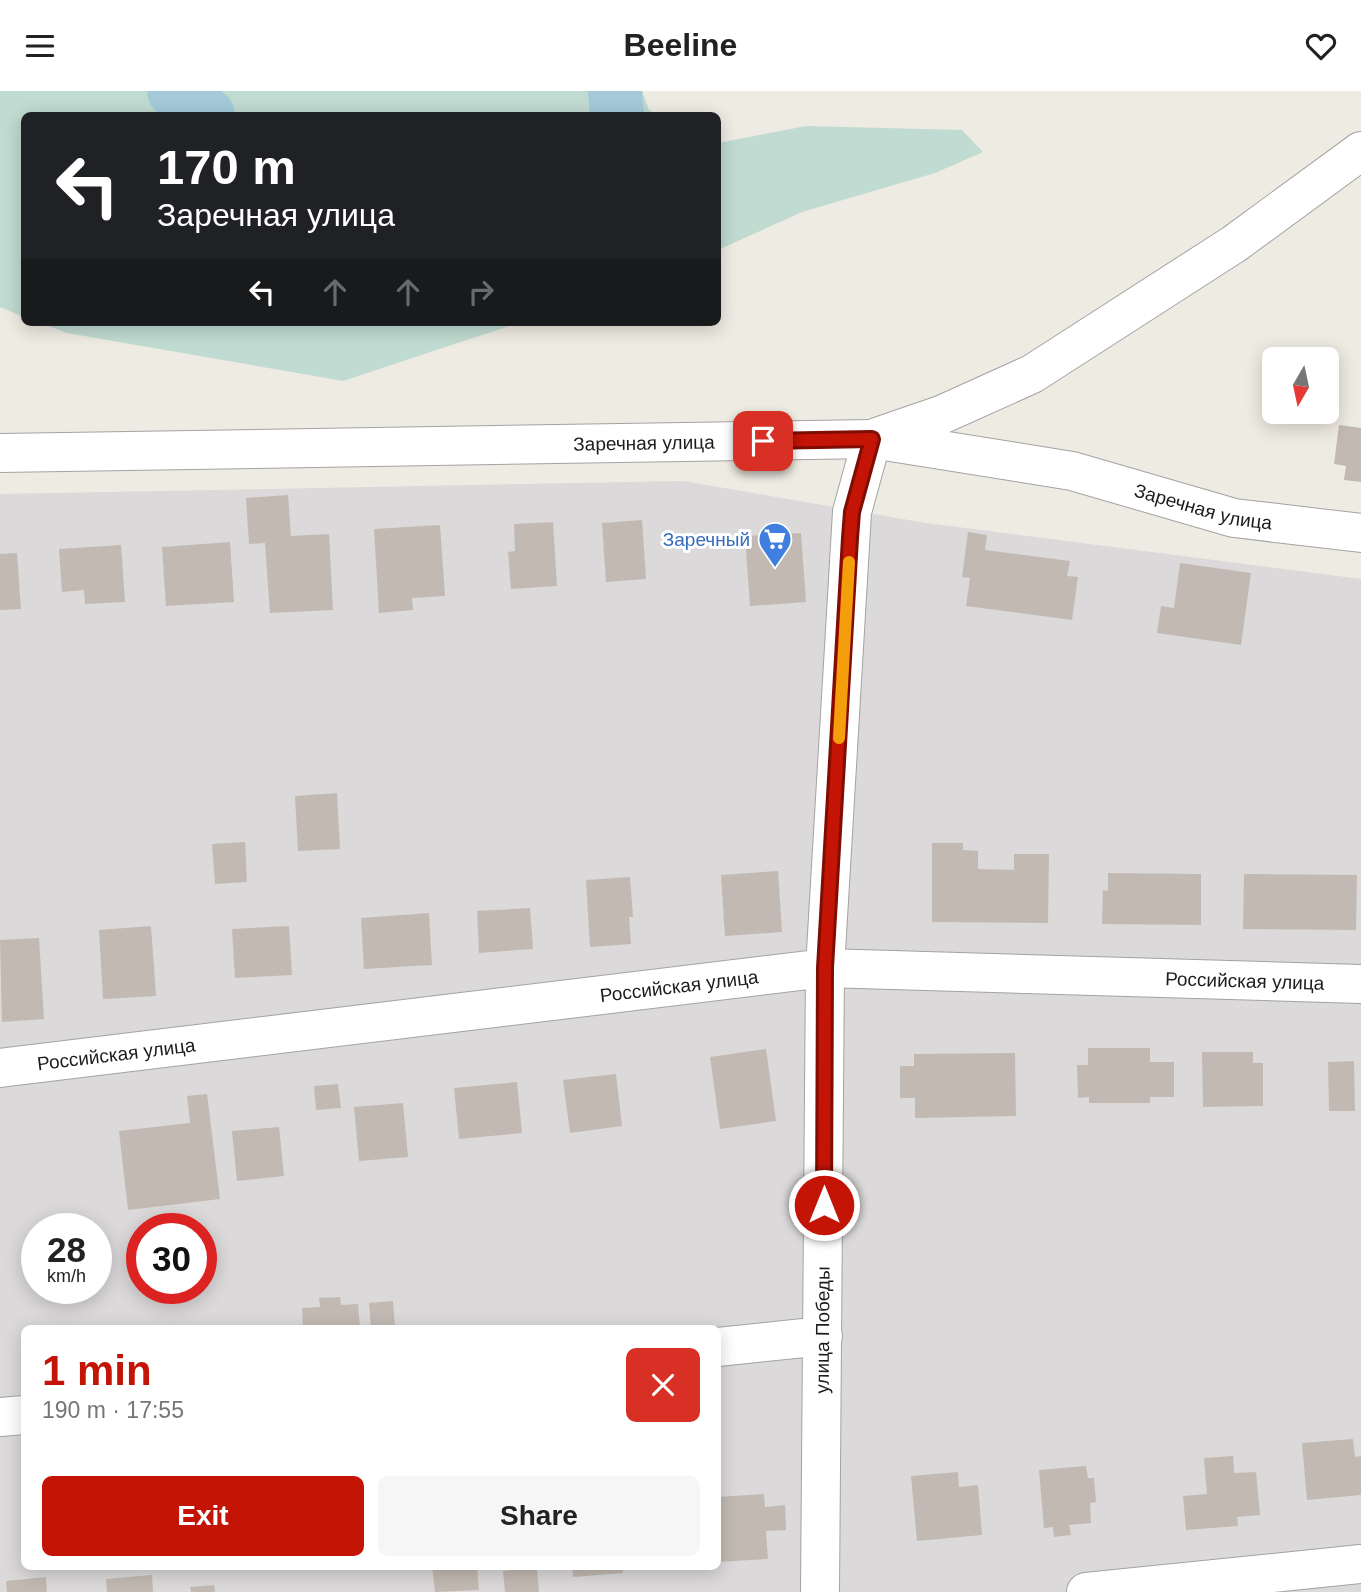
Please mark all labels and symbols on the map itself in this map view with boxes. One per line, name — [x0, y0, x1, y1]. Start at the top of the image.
north arrow — [1262, 347, 1339, 423]
pin — [733, 411, 793, 471]
street label: Заречная улица — [573, 432, 715, 455]
street label: Заречная улица — [1132, 480, 1274, 533]
supermarket icon: Заречный — [756, 520, 794, 569]
place label: Заречный — [663, 529, 750, 550]
street label: Российская улица — [599, 966, 760, 1006]
street label: Российская улица — [1165, 968, 1325, 994]
street label: Российская улица — [36, 1034, 197, 1074]
position arrow — [787, 1168, 861, 1242]
speed limit sign: 30 — [126, 1213, 217, 1304]
street label: улица Победы — [812, 1266, 834, 1394]

